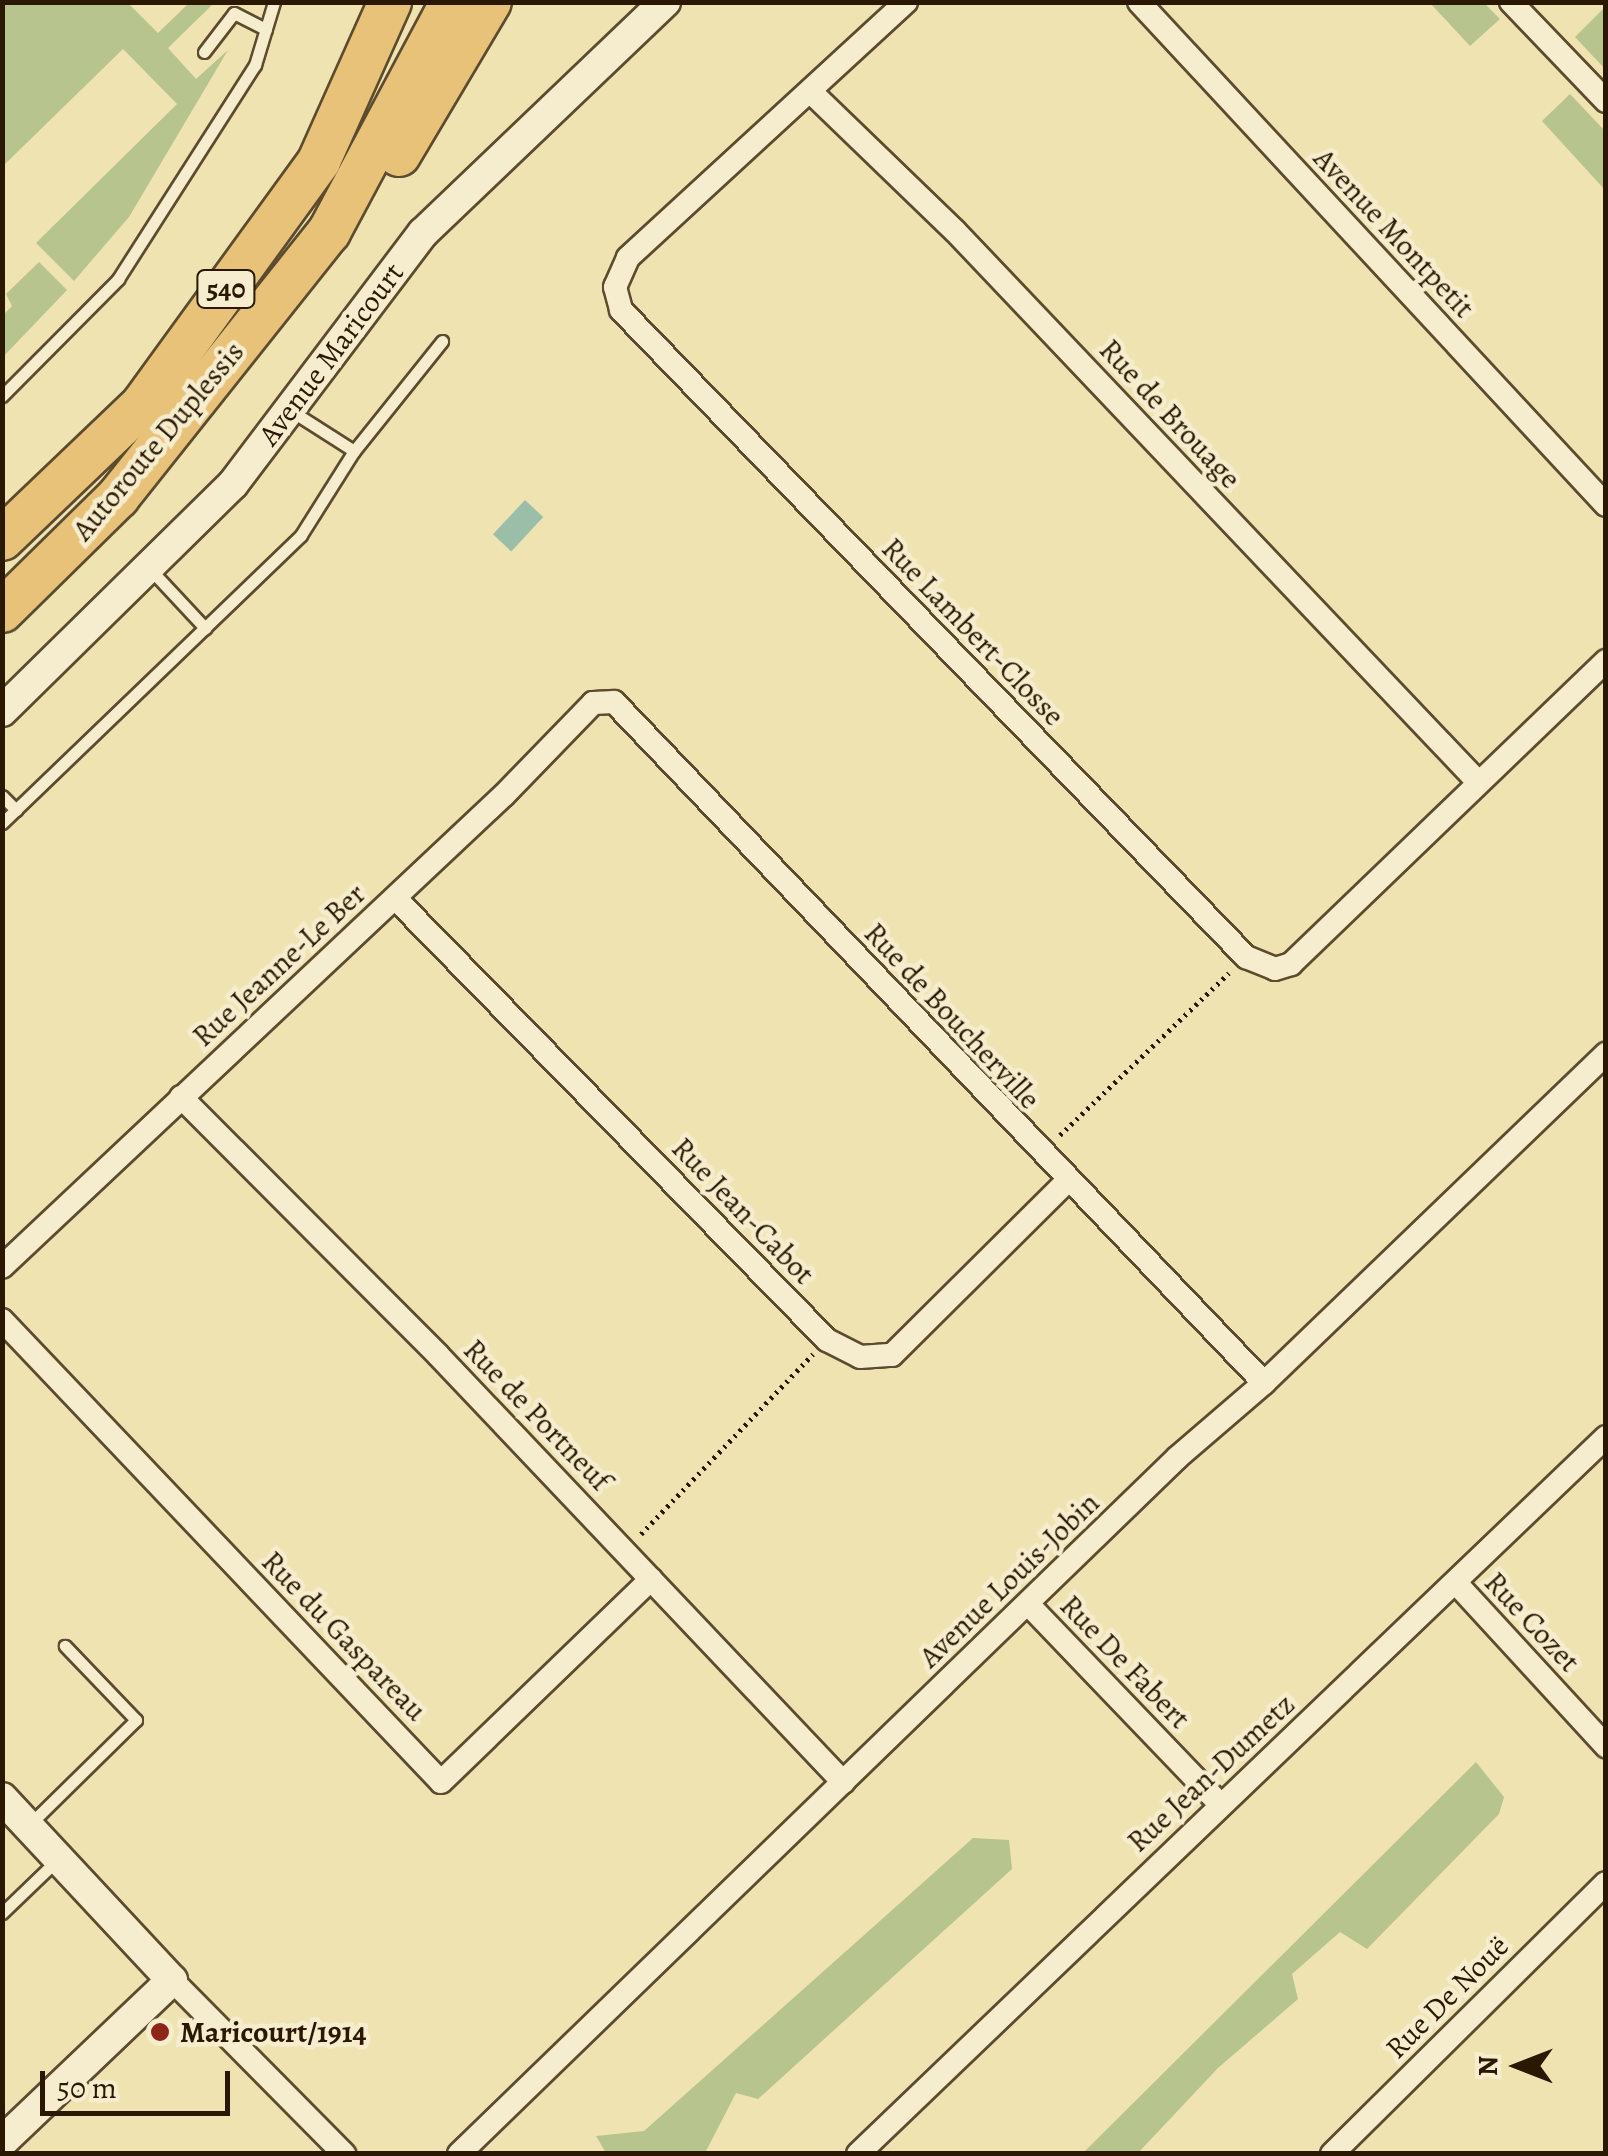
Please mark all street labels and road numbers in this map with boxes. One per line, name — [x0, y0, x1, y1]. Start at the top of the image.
street label: Avenue Montpetit — [1306, 141, 1482, 325]
street label: Avenue Maricourt — [251, 256, 411, 452]
road number: 540 — [196, 266, 256, 312]
street label: Rue de Brouage — [1092, 332, 1248, 496]
street label: Autoroute Duplessis — [64, 334, 252, 548]
street label: Rue Lambert-Closse — [874, 531, 1072, 733]
street label: Rue Jeanne-Le Ber — [185, 876, 373, 1054]
street label: Rue de Boucherville — [857, 915, 1047, 1117]
street label: Rue Jean-Cabot — [664, 1130, 822, 1292]
street label: Rue de Portneuf — [456, 1332, 618, 1498]
street label: Avenue Louis-Jobin — [911, 1485, 1107, 1675]
street label: Rue du Gaspareau — [254, 1544, 434, 1728]
street label: Rue Cozet — [1477, 1565, 1587, 1679]
street label: Rue De Fabert — [1052, 1588, 1198, 1736]
street label: Rue Jean-Dumetz — [1120, 1686, 1302, 1860]
street label: Rue De Nouë — [1378, 1928, 1516, 2066]

